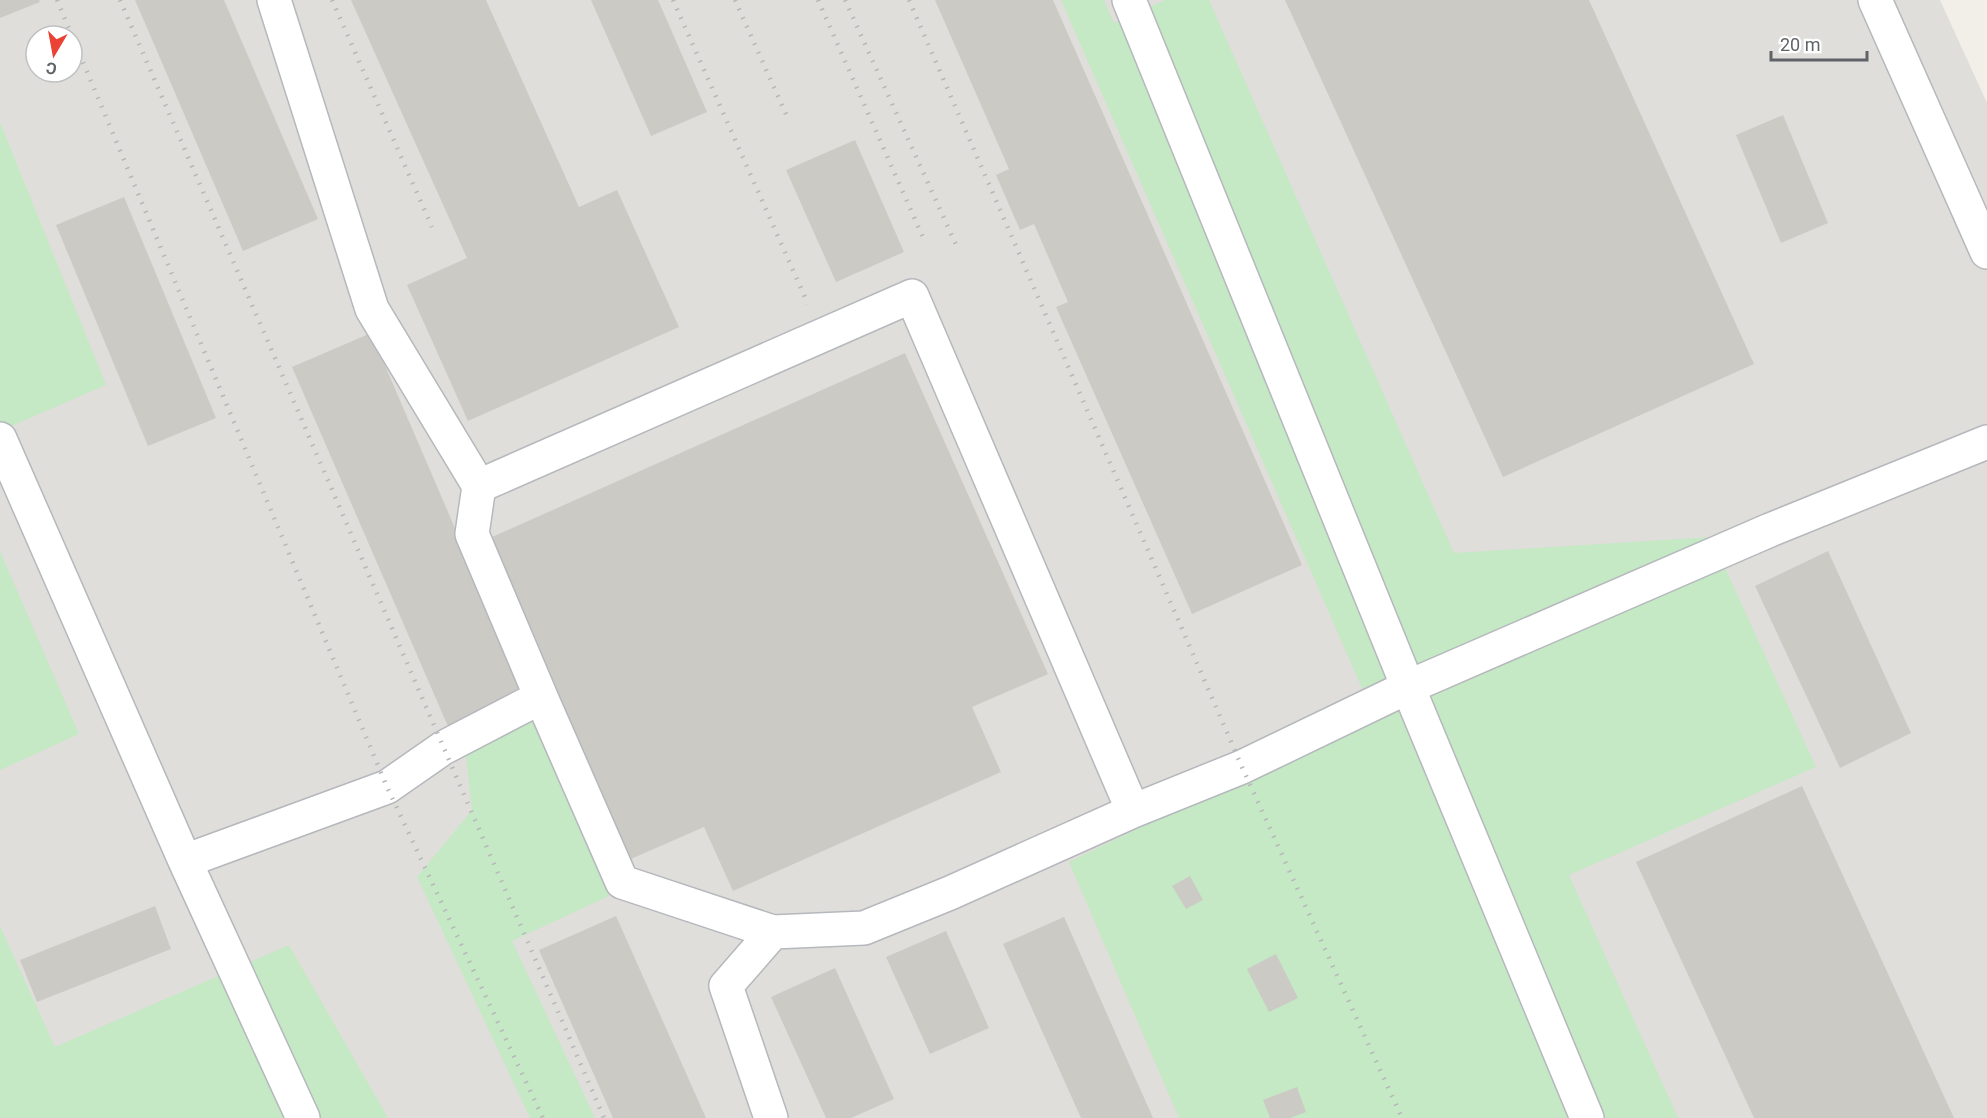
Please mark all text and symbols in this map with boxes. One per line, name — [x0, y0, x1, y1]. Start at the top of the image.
north arrow — [24, 24, 84, 84]
scale bar — [1771, 24, 1867, 62]
text: 20 m — [1780, 34, 1820, 55]
text: С — [45, 58, 58, 79]

